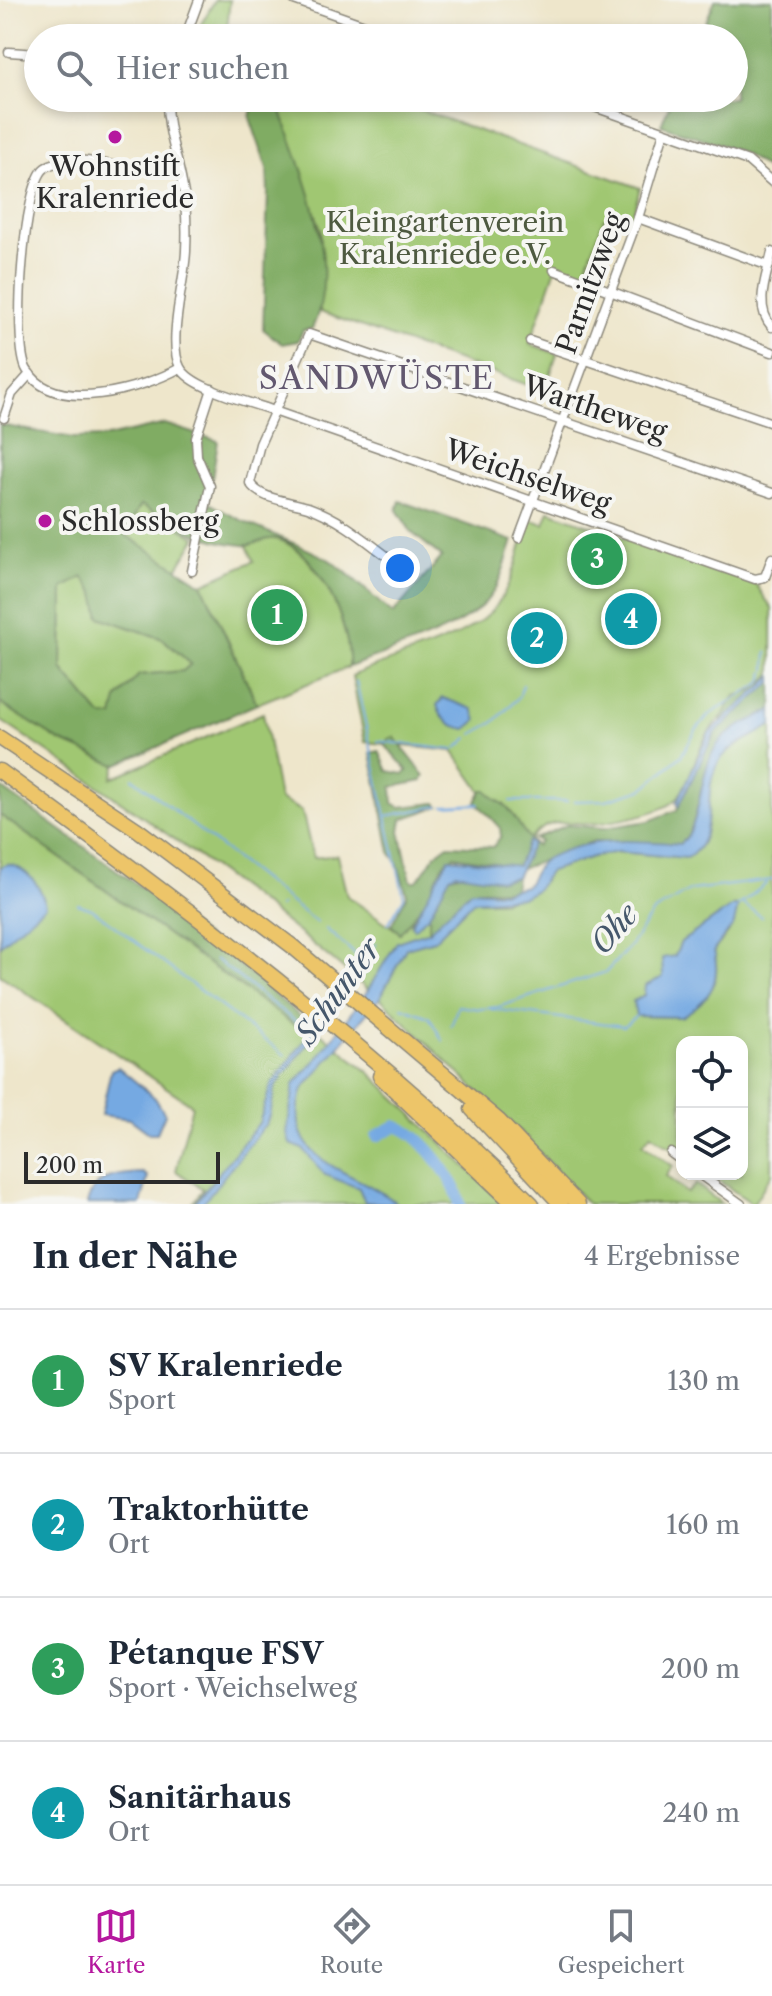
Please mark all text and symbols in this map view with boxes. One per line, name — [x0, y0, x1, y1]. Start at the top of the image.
search box — [24, 24, 748, 112]
icon: search — [52, 46, 96, 90]
text: Hier suchen — [116, 50, 289, 87]
marker: Wohnstift Kralenriede — [106, 128, 124, 146]
place label: Wohnstift Kralenriede — [36, 149, 194, 215]
park label: Kleingartenverein Kralenriede e.V. — [326, 205, 564, 271]
street label: Parnitzweg — [549, 207, 631, 358]
district label: SANDWÜSTE — [259, 358, 495, 397]
street label: Wartheweg — [517, 367, 672, 449]
street label: Weichselweg — [439, 431, 616, 520]
place label: Schlossberg — [61, 504, 219, 538]
marker: Schlossberg — [36, 512, 54, 530]
pin: 3 — [571, 529, 623, 589]
your location — [380, 548, 420, 588]
pin: 1 — [251, 585, 303, 645]
pin: 4 — [605, 589, 657, 649]
pin: 2 — [511, 608, 563, 668]
water label: Ohe — [582, 895, 647, 962]
water label: Schunter — [286, 929, 390, 1053]
map controls — [676, 1036, 748, 1180]
button: locate — [676, 1036, 748, 1108]
button: layers — [676, 1108, 748, 1180]
scale bar — [24, 1148, 220, 1184]
text: 200 m — [36, 1152, 103, 1179]
text: In der Nähe — [32, 1235, 238, 1277]
text: 4 Ergebnisse — [584, 1240, 740, 1272]
text: SV Kralenriede — [108, 1347, 343, 1384]
text: 1 — [52, 1365, 64, 1397]
text: 130 m — [667, 1365, 740, 1397]
text: Sport — [108, 1384, 176, 1416]
text: Traktorhütte — [108, 1491, 309, 1528]
text: 2 — [50, 1509, 66, 1541]
text: 160 m — [666, 1509, 740, 1541]
text: Ort — [108, 1528, 150, 1560]
text: Pétanque FSV — [108, 1635, 323, 1672]
text: 3 — [51, 1653, 65, 1685]
text: 200 m — [661, 1653, 740, 1685]
text: Sport · Weichselweg — [108, 1672, 357, 1704]
text: Sanitärhaus — [108, 1779, 292, 1816]
text: 4 — [50, 1797, 66, 1829]
text: 240 m — [662, 1797, 740, 1829]
text: Ort — [108, 1816, 150, 1848]
tab: Karte — [87, 1904, 145, 1979]
tab: Route — [320, 1904, 383, 1979]
tab: Gespeichert — [558, 1904, 685, 1979]

